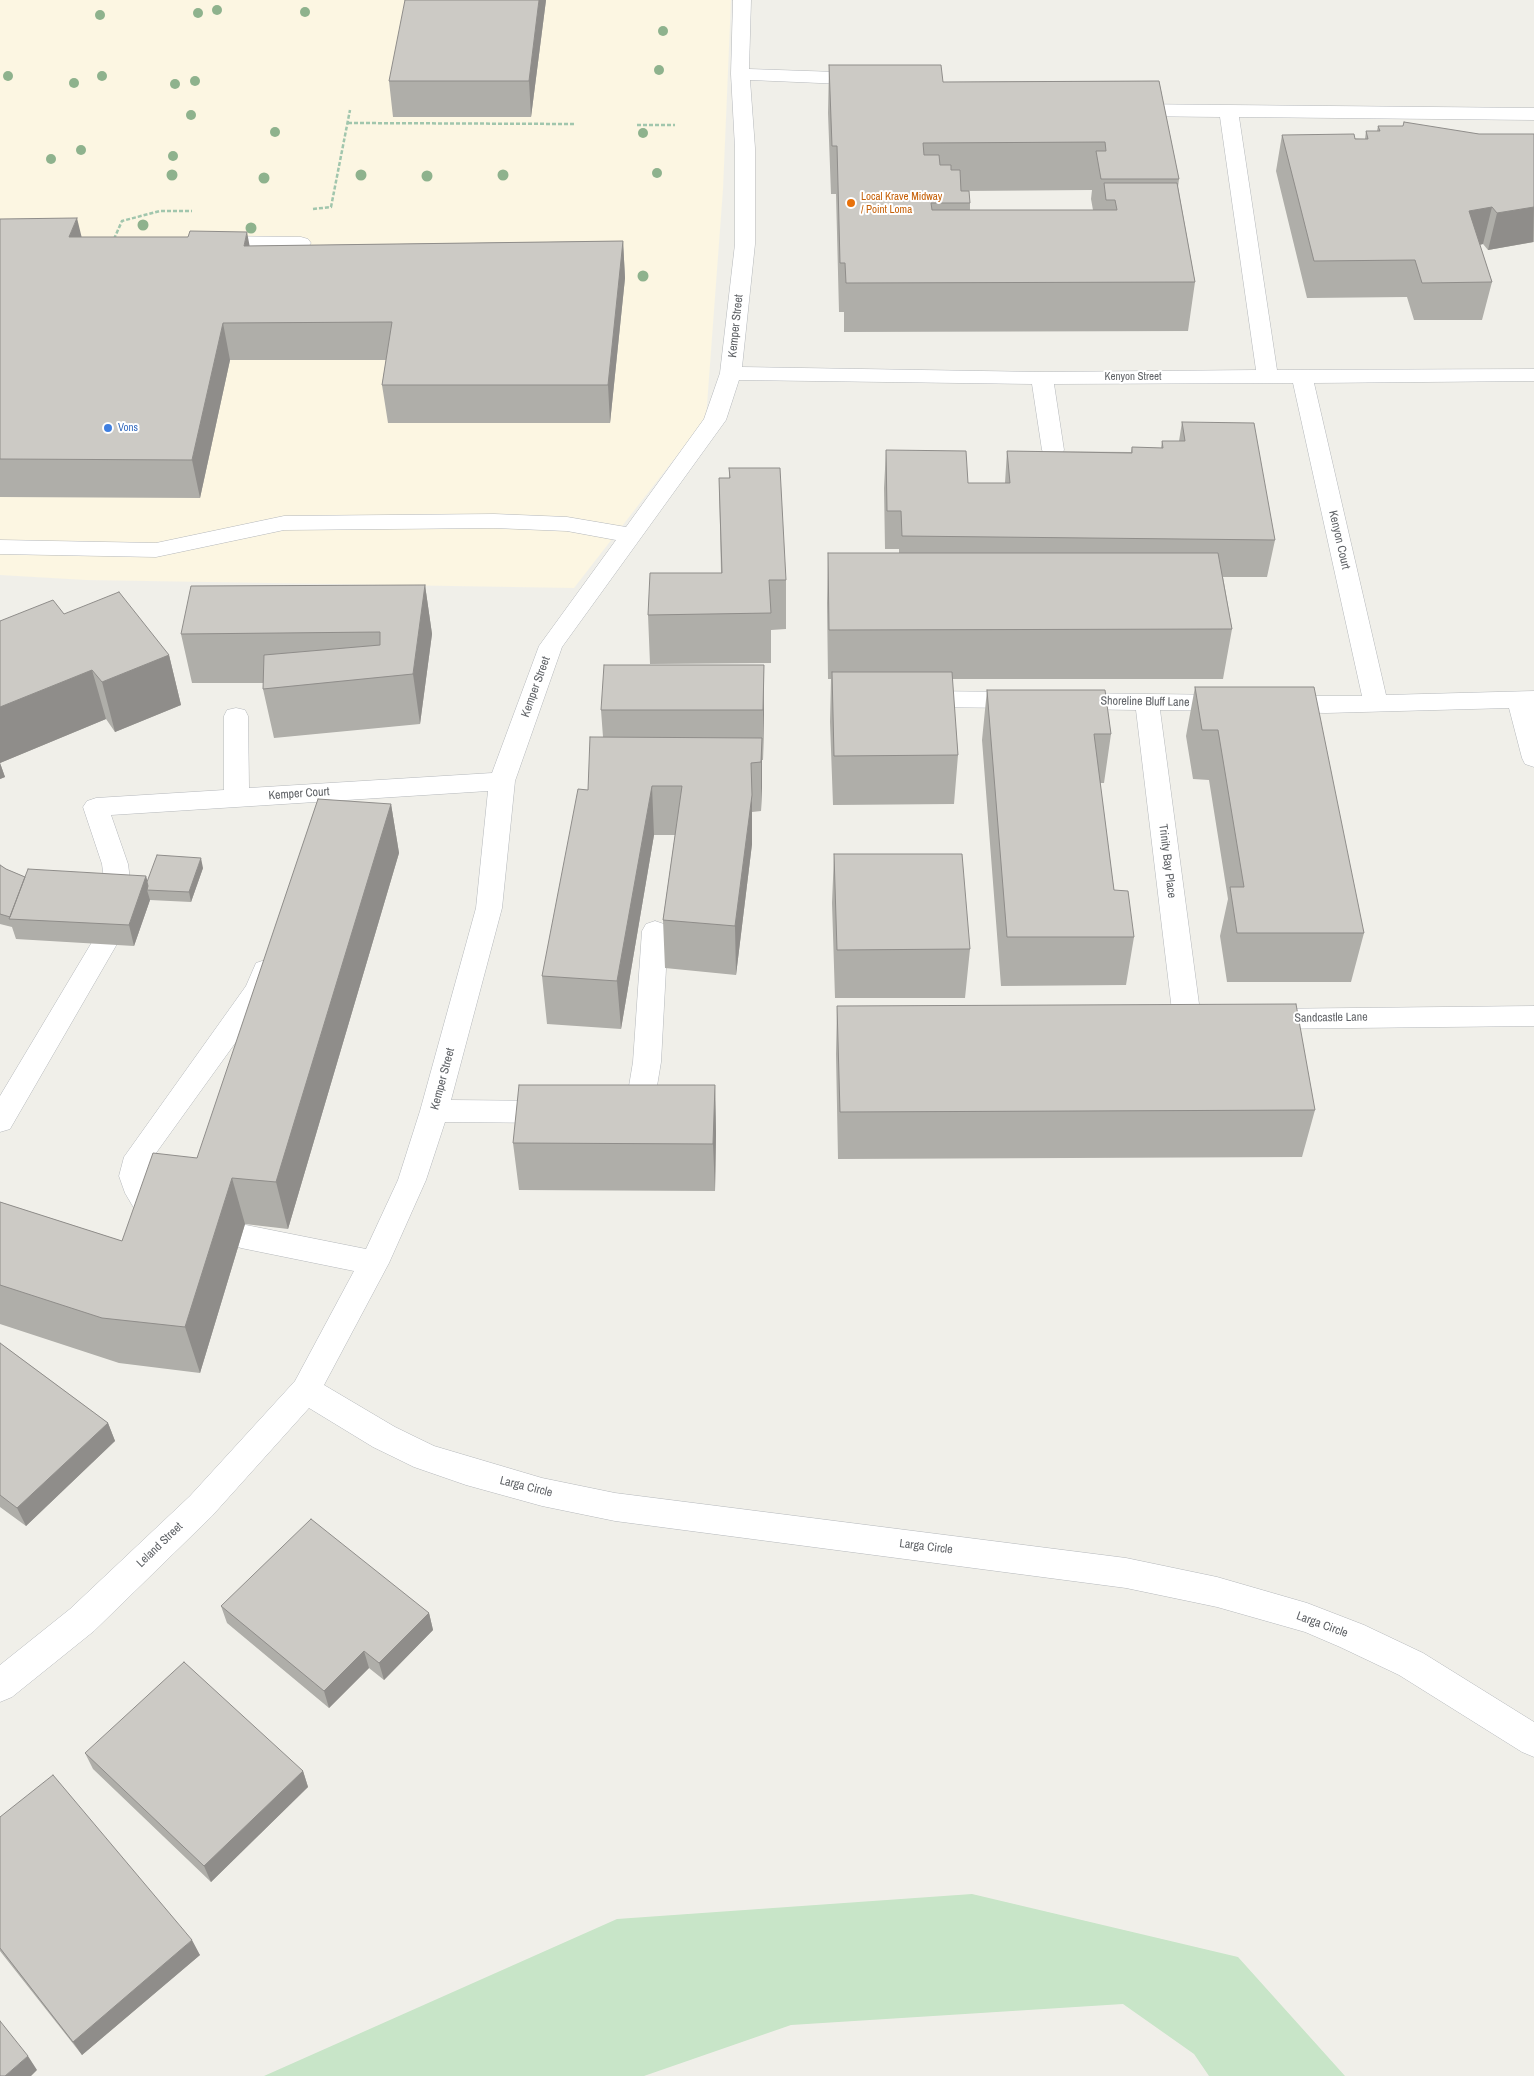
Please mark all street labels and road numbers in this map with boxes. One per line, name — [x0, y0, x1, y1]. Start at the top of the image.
street label: Kemper Street — [726, 294, 746, 358]
street label: Kenyon Street — [1104, 370, 1162, 384]
street label: Kenyon Court — [1325, 509, 1353, 571]
street label: Kemper Street — [518, 655, 554, 719]
street label: Shoreline Bluff Lane — [1100, 694, 1190, 710]
street label: Kemper Court — [268, 785, 330, 803]
street label: Trinity Bay Place — [1155, 823, 1179, 899]
street label: Sandcastle Lane — [1294, 1010, 1368, 1026]
street label: Kemper Street — [428, 1046, 458, 1112]
street label: Larga Circle — [498, 1474, 554, 1500]
street label: Leland Street — [134, 1519, 186, 1571]
street label: Larga Circle — [899, 1537, 953, 1557]
street label: Larga Circle — [1294, 1609, 1350, 1641]

